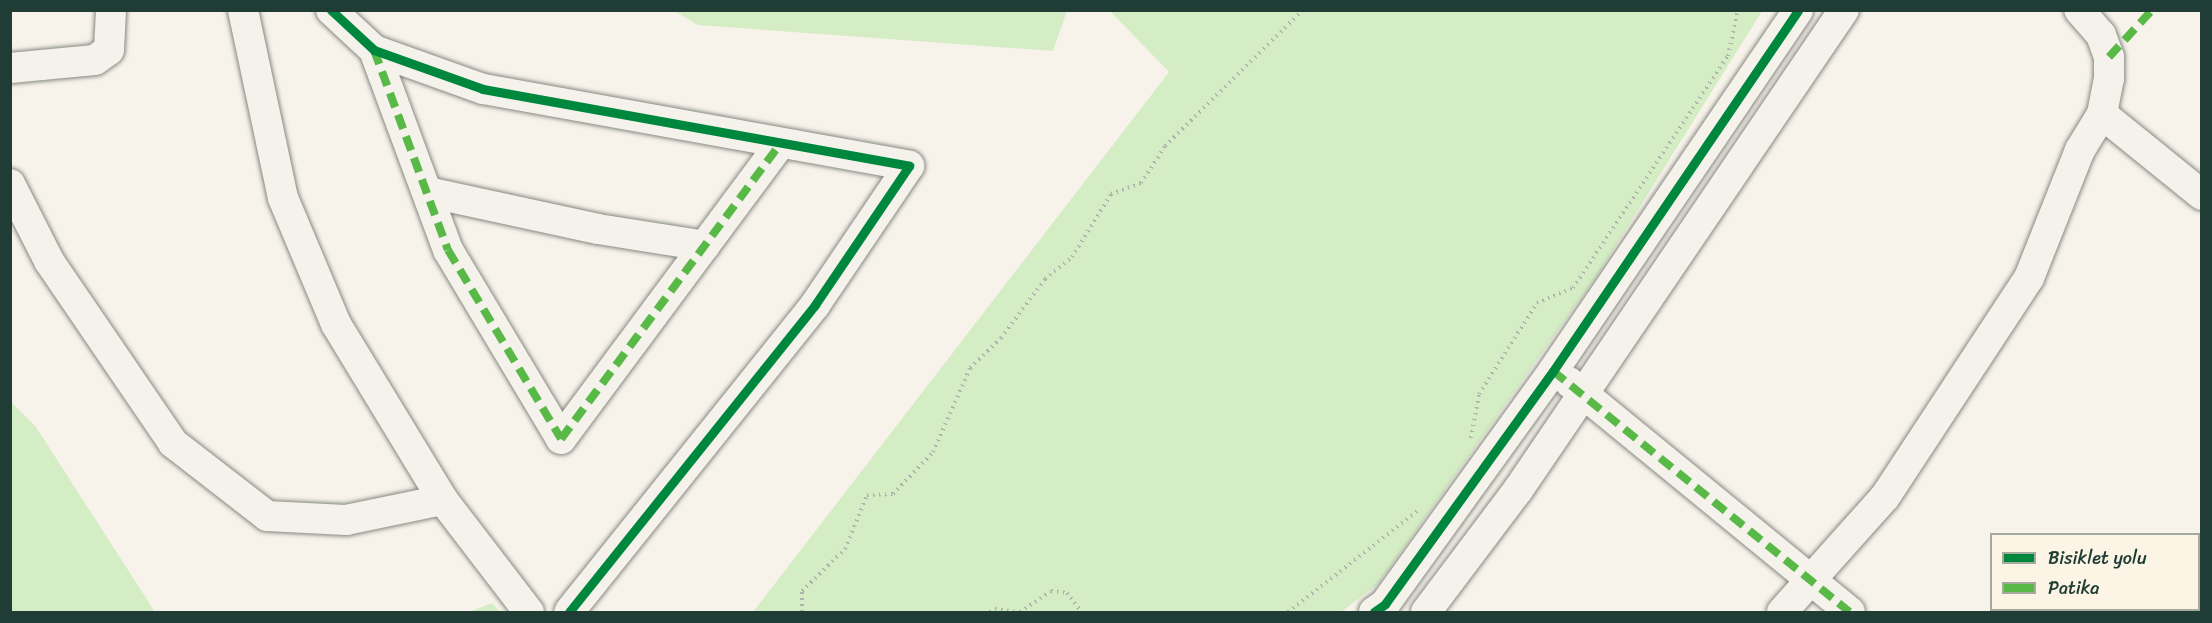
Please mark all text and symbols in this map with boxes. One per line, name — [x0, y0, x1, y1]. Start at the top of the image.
legend — [1990, 533, 2200, 611]
text: Bisiklet yolu — [2048, 542, 2147, 574]
text: Patika — [2048, 572, 2099, 604]

